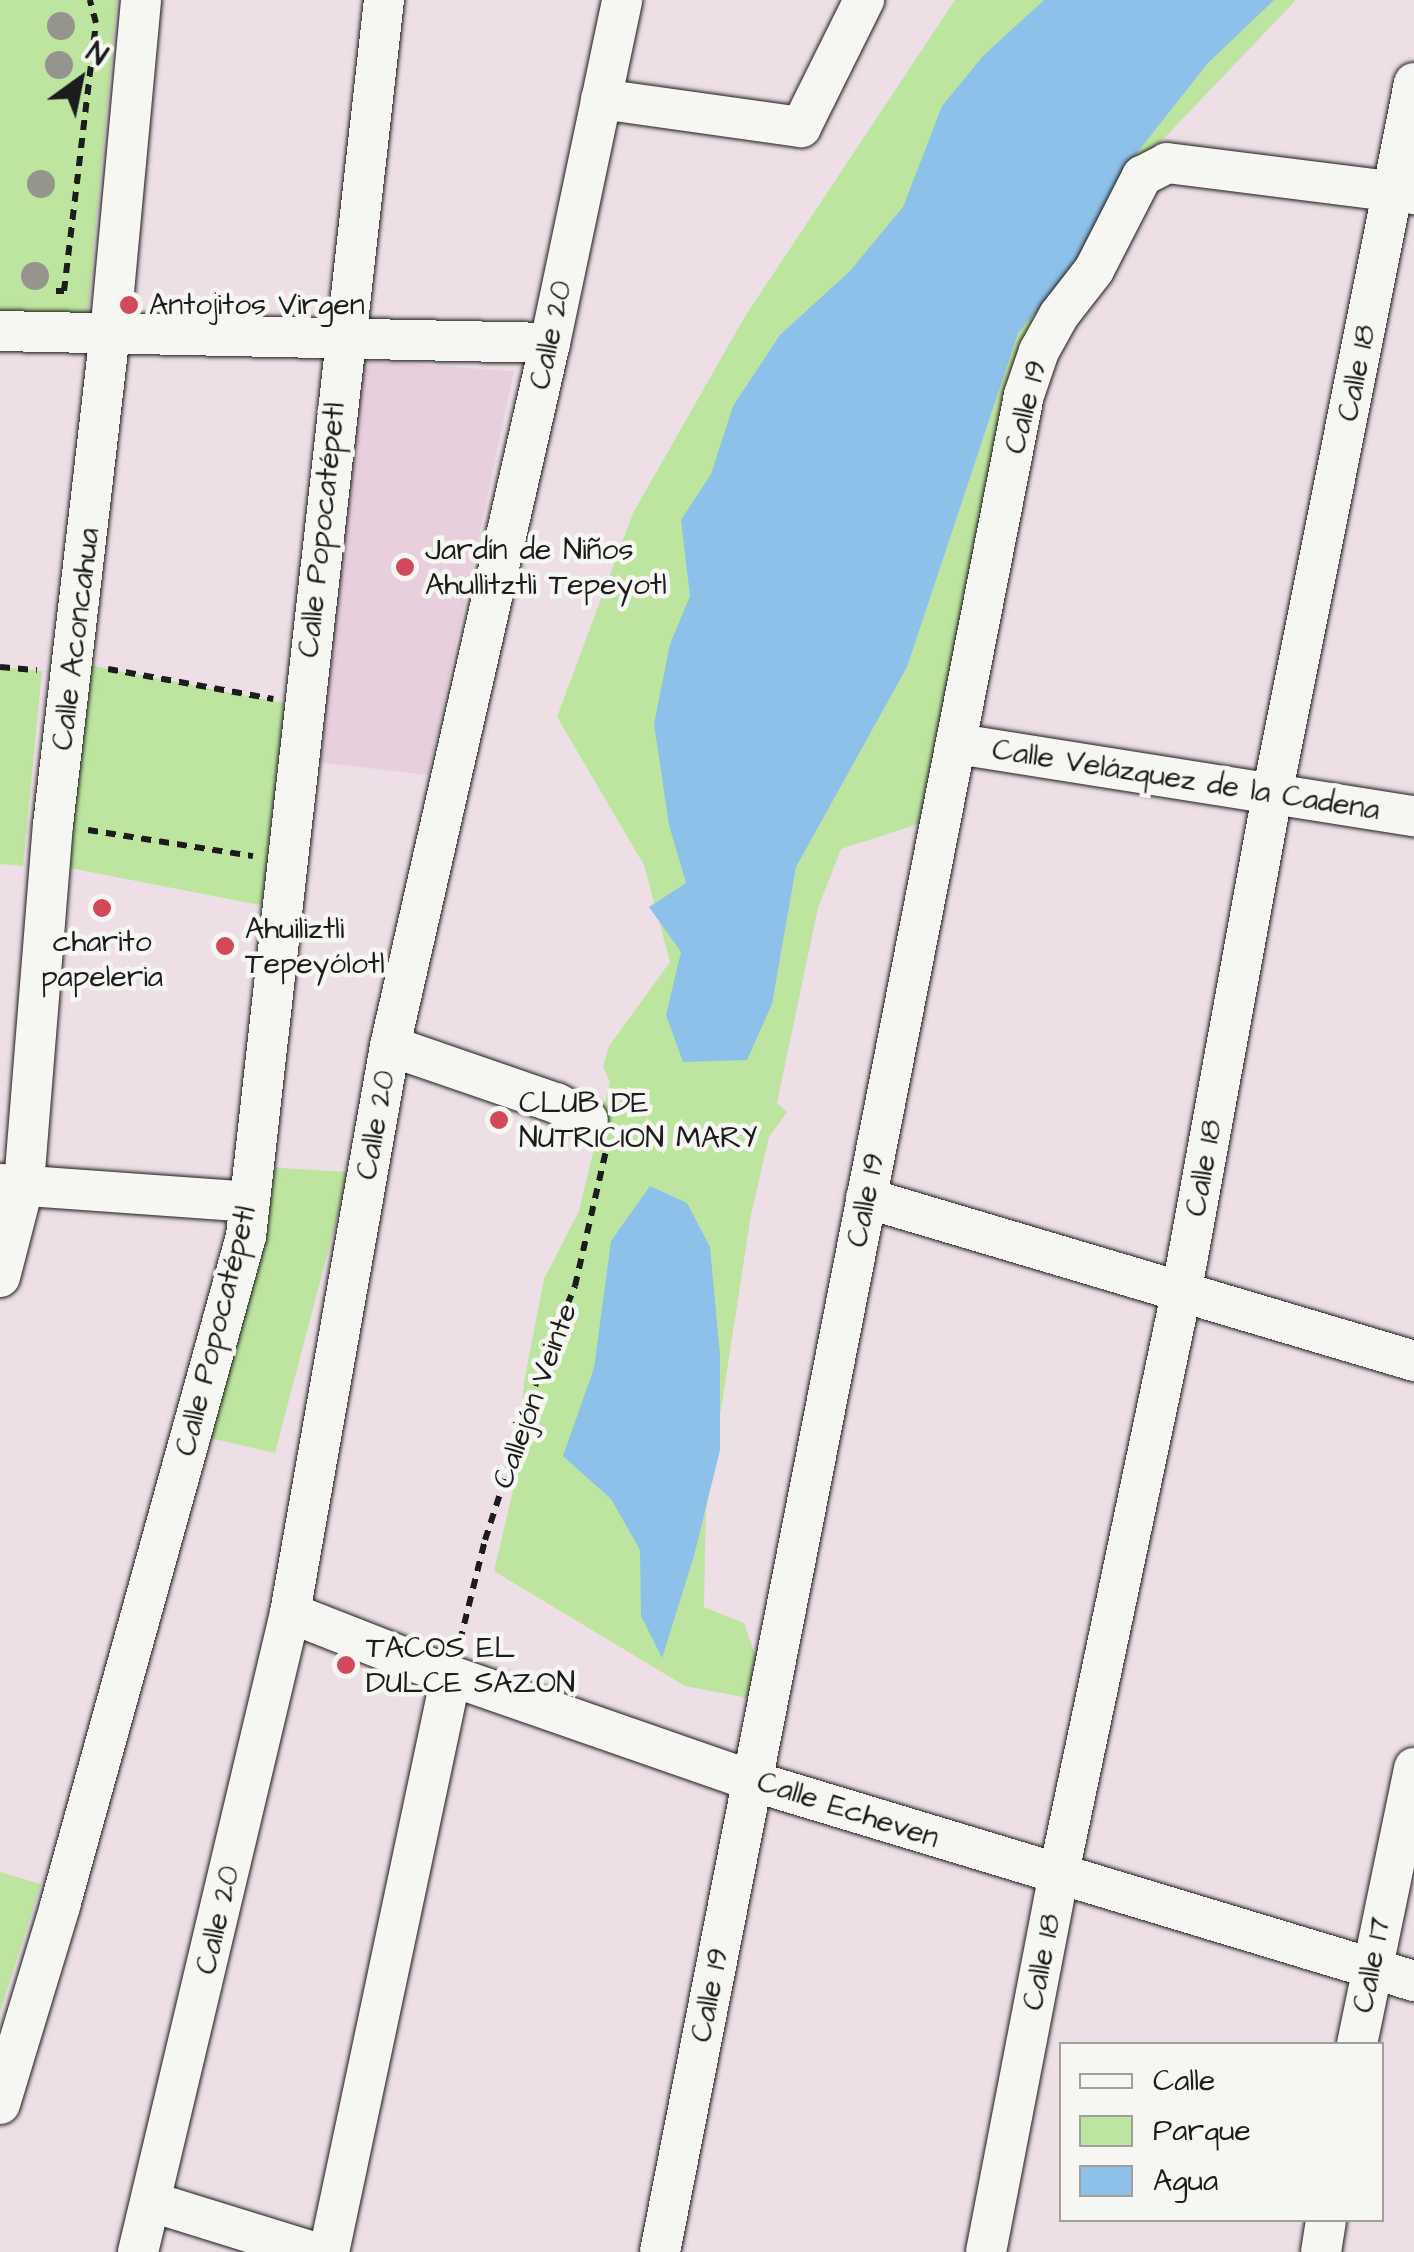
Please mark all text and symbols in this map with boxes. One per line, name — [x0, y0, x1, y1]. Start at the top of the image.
north arrow — [30, 30, 130, 130]
text: N — [79, 33, 115, 76]
street label: Calle 20 — [522, 277, 580, 393]
place label: Antojitos Virgen — [149, 287, 365, 323]
marker: Antojitos Virgen — [118, 294, 140, 316]
street label: Calle 18 — [1330, 322, 1384, 424]
street label: Calle 19 — [997, 357, 1055, 457]
street label: Calle Popocatépetl — [291, 401, 353, 659]
street label: Calle Aconcahua — [44, 526, 108, 752]
place label: Jardín de Niños Ahullitztli Tepeyotl — [425, 532, 667, 602]
marker: Jardín de Niños Ahullitztli Tepeyotl — [394, 556, 416, 578]
street label: Calle Velázquez de la Cadena — [990, 732, 1382, 828]
marker: charito papeleria — [91, 897, 113, 919]
place label: Ahuiliztli Tepeyólotl — [245, 911, 385, 982]
place label: charito papeleria — [41, 924, 163, 994]
marker: Ahuiliztli Tepeyólotl — [214, 935, 236, 957]
street label: Calle 20 — [349, 1068, 403, 1182]
place label: CLUB DE NUTRICION MARY — [519, 1085, 757, 1156]
marker: CLUB DE NUTRICION MARY — [488, 1109, 510, 1131]
street label: Calle 18 — [1178, 1117, 1230, 1219]
street label: Calle 19 — [839, 1150, 893, 1250]
street label: Calle Popocatépetl — [168, 1202, 264, 1460]
street label: Callejón Veinte — [485, 1299, 585, 1493]
place label: TACOS EL DULCE SAZON — [366, 1630, 575, 1700]
marker: TACOS EL DULCE SAZON — [335, 1654, 357, 1676]
street label: Calle Echeven — [753, 1764, 943, 1856]
street label: Calle 20 — [188, 1862, 248, 1978]
street label: Calle 18 — [1015, 1911, 1069, 2013]
street label: Calle 17 — [1345, 1914, 1399, 2016]
street label: Calle 19 — [683, 1945, 737, 2045]
legend — [1059, 2042, 1384, 2222]
text: Calle — [1153, 2060, 1215, 2102]
text: Parque — [1153, 2110, 1251, 2152]
text: Agua — [1153, 2160, 1218, 2202]

